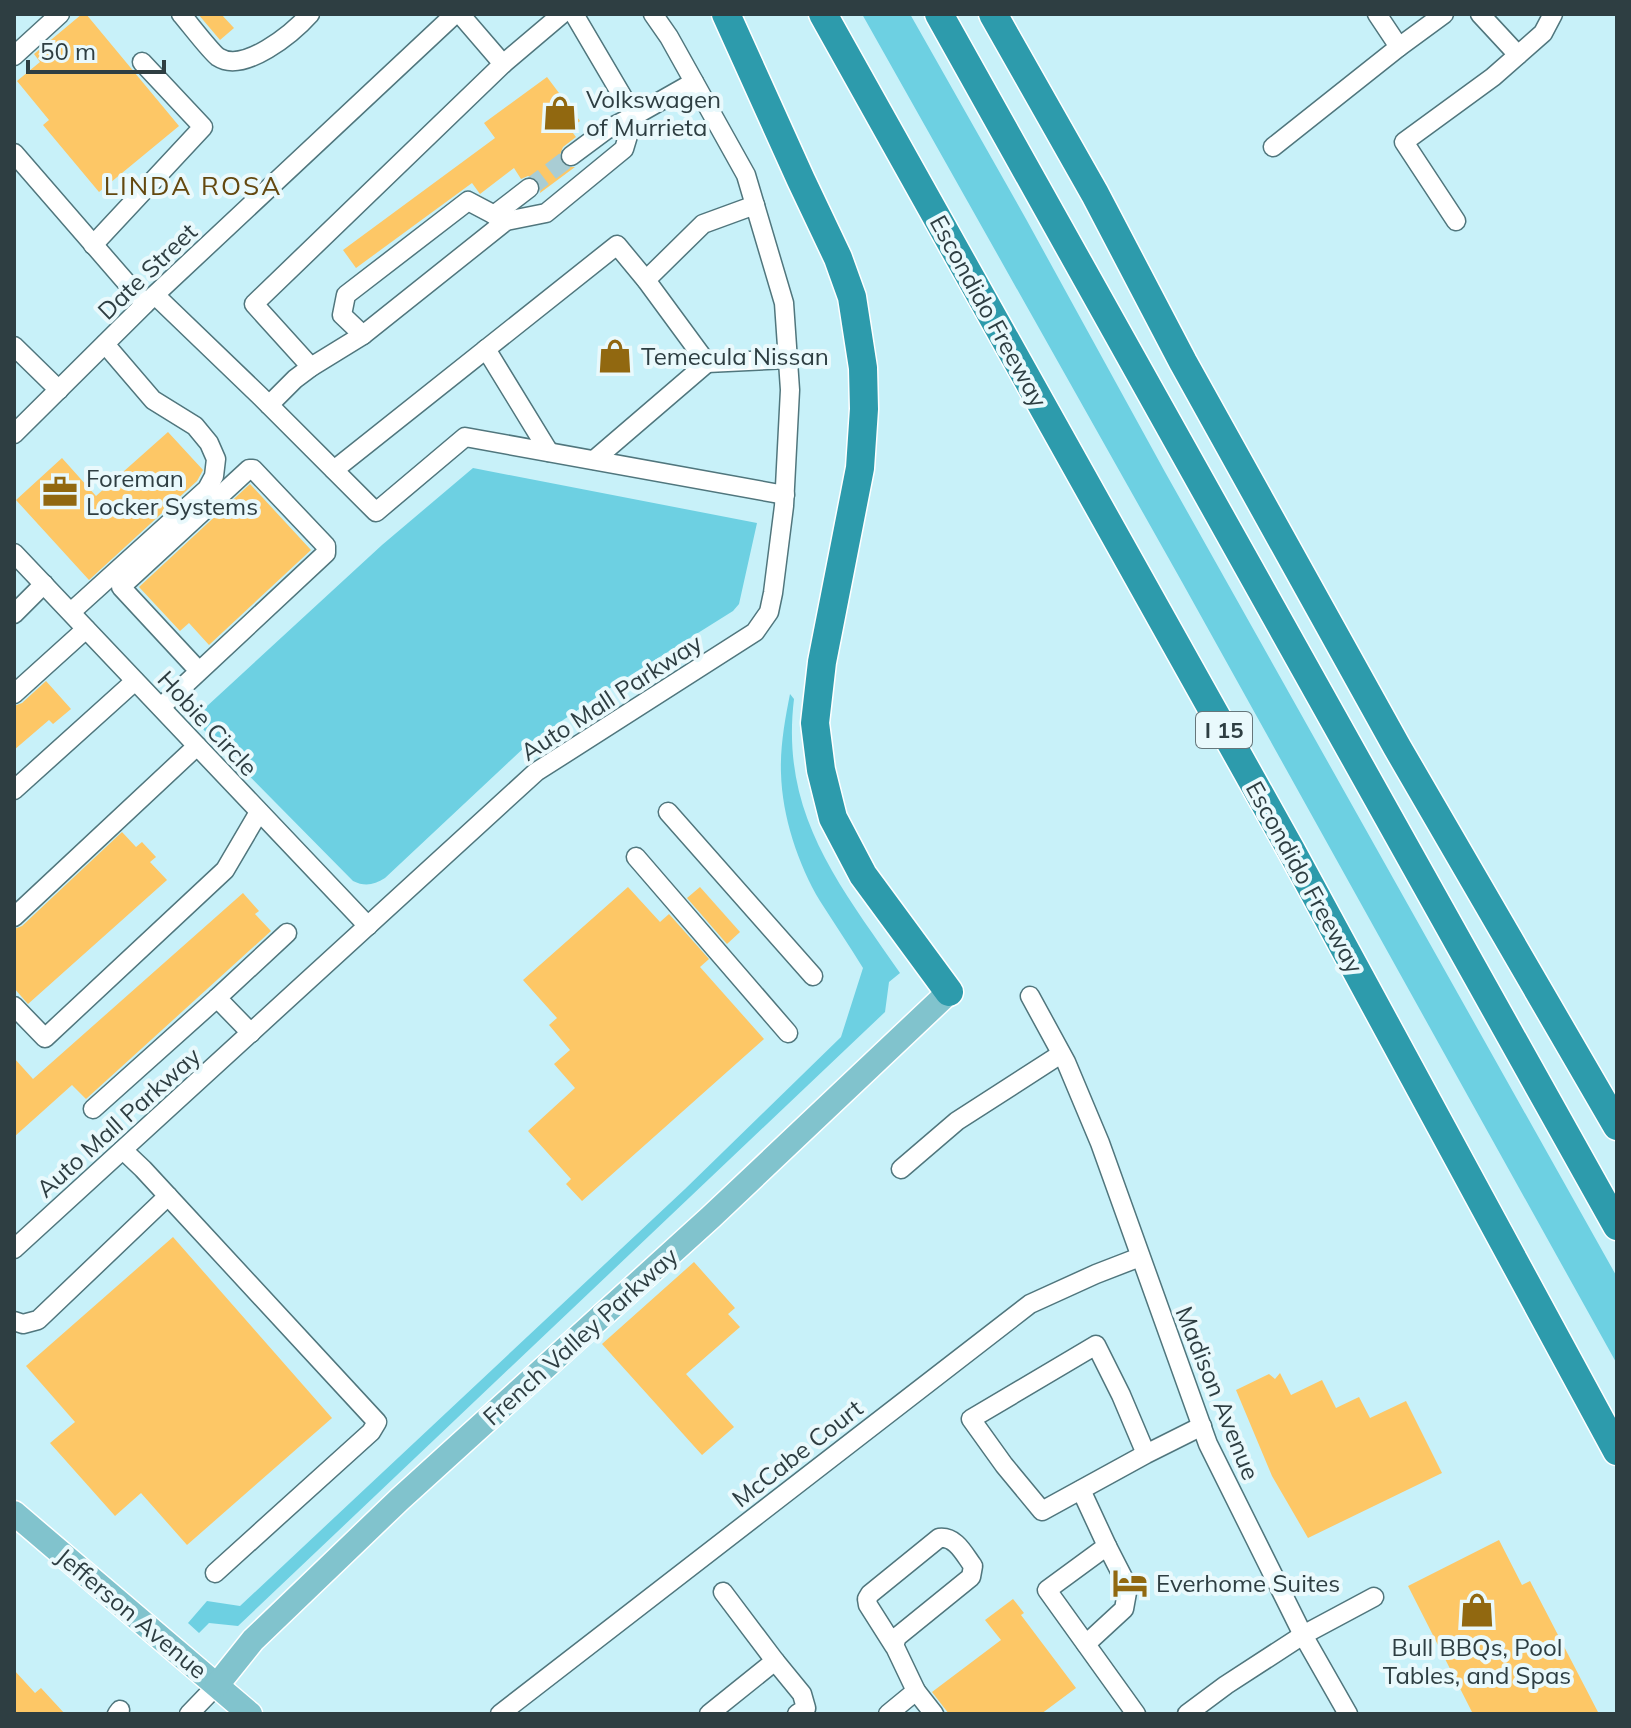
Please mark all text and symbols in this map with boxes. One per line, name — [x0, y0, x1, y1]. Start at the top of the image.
scale bar — [28, 24, 164, 74]
text: 50 m — [40, 36, 96, 66]
place label: Volkswagen of Murrieta — [586, 84, 721, 142]
shop icon: Volkswagen of Murrieta — [541, 94, 579, 132]
district label: LINDA ROSA — [104, 169, 282, 202]
street label: Escondido Freeway — [924, 210, 1054, 413]
street label: Date Street — [91, 216, 203, 326]
shop icon: Temecula Nissan — [596, 337, 634, 375]
place label: Temecula Nissan — [641, 341, 829, 371]
place label: Foreman Locker Systems — [86, 463, 258, 521]
office icon: Foreman Locker Systems — [41, 473, 79, 511]
street label: Auto Mall Parkway — [515, 627, 708, 767]
street label: Hobie Circle — [152, 664, 264, 782]
road number: I 15 — [1196, 712, 1252, 748]
street label: Escondido Freeway — [1240, 776, 1370, 979]
street label: Auto Mall Parkway — [30, 1040, 206, 1203]
street label: French Valley Parkway — [476, 1240, 684, 1431]
street label: Madison Avenue — [1170, 1302, 1266, 1484]
street label: McCabe Court — [726, 1393, 868, 1513]
street label: Jefferson Avenue — [50, 1541, 214, 1685]
hotel icon: Everhome Suites — [1111, 1564, 1149, 1602]
place label: Everhome Suites — [1156, 1568, 1340, 1598]
shop icon: Bull BBQs, Pool Tables, and Spas — [1458, 1591, 1496, 1629]
place label: Bull BBQs, Pool Tables, and Spas — [1383, 1632, 1571, 1690]

